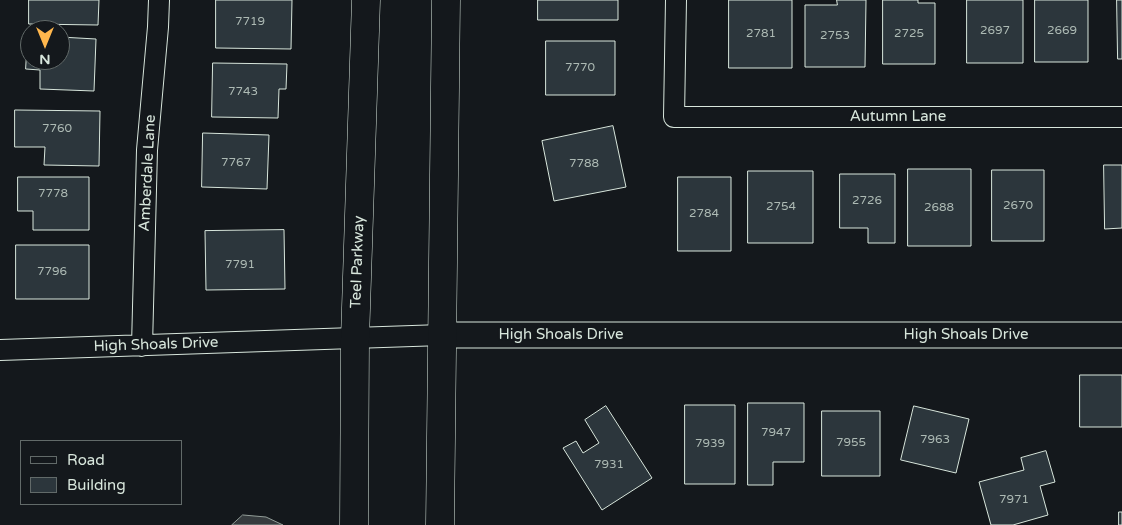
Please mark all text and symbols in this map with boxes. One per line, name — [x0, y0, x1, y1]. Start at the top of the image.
house number: 7719 — [235, 15, 265, 29]
north arrow — [20, 20, 70, 70]
house number: 2697 — [980, 24, 1010, 38]
house number: 2669 — [1047, 24, 1077, 38]
house number: 2781 — [746, 27, 776, 41]
house number: 2725 — [894, 27, 924, 41]
house number: 2753 — [820, 29, 850, 43]
text: N — [39, 51, 51, 68]
house number: 7770 — [565, 61, 595, 75]
house number: 7743 — [228, 85, 258, 99]
street label: Autumn Lane — [850, 108, 946, 126]
street label: Amberdale Lane — [136, 114, 160, 232]
house number: 7760 — [42, 122, 72, 136]
house number: 7767 — [221, 156, 251, 170]
house number: 7788 — [569, 157, 599, 171]
house number: 7778 — [38, 187, 68, 201]
house number: 2726 — [852, 194, 882, 208]
house number: 2670 — [1003, 199, 1033, 213]
house number: 2754 — [766, 200, 796, 214]
house number: 2688 — [924, 201, 954, 215]
house number: 2784 — [689, 207, 719, 221]
street label: Teel Parkway — [347, 215, 369, 309]
house number: 7791 — [225, 258, 255, 272]
house number: 7796 — [37, 265, 67, 279]
street label: High Shoals Drive — [499, 326, 623, 344]
street label: High Shoals Drive — [904, 326, 1028, 344]
street label: High Shoals Drive — [93, 334, 219, 356]
house number: 7947 — [761, 426, 791, 440]
house number: 7963 — [920, 433, 950, 447]
house number: 7955 — [836, 436, 866, 450]
house number: 7939 — [695, 437, 725, 451]
legend — [20, 440, 182, 505]
text: Road — [67, 451, 105, 469]
house number: 7931 — [594, 458, 624, 472]
text: Building — [67, 476, 126, 494]
house number: 7971 — [999, 493, 1029, 507]

